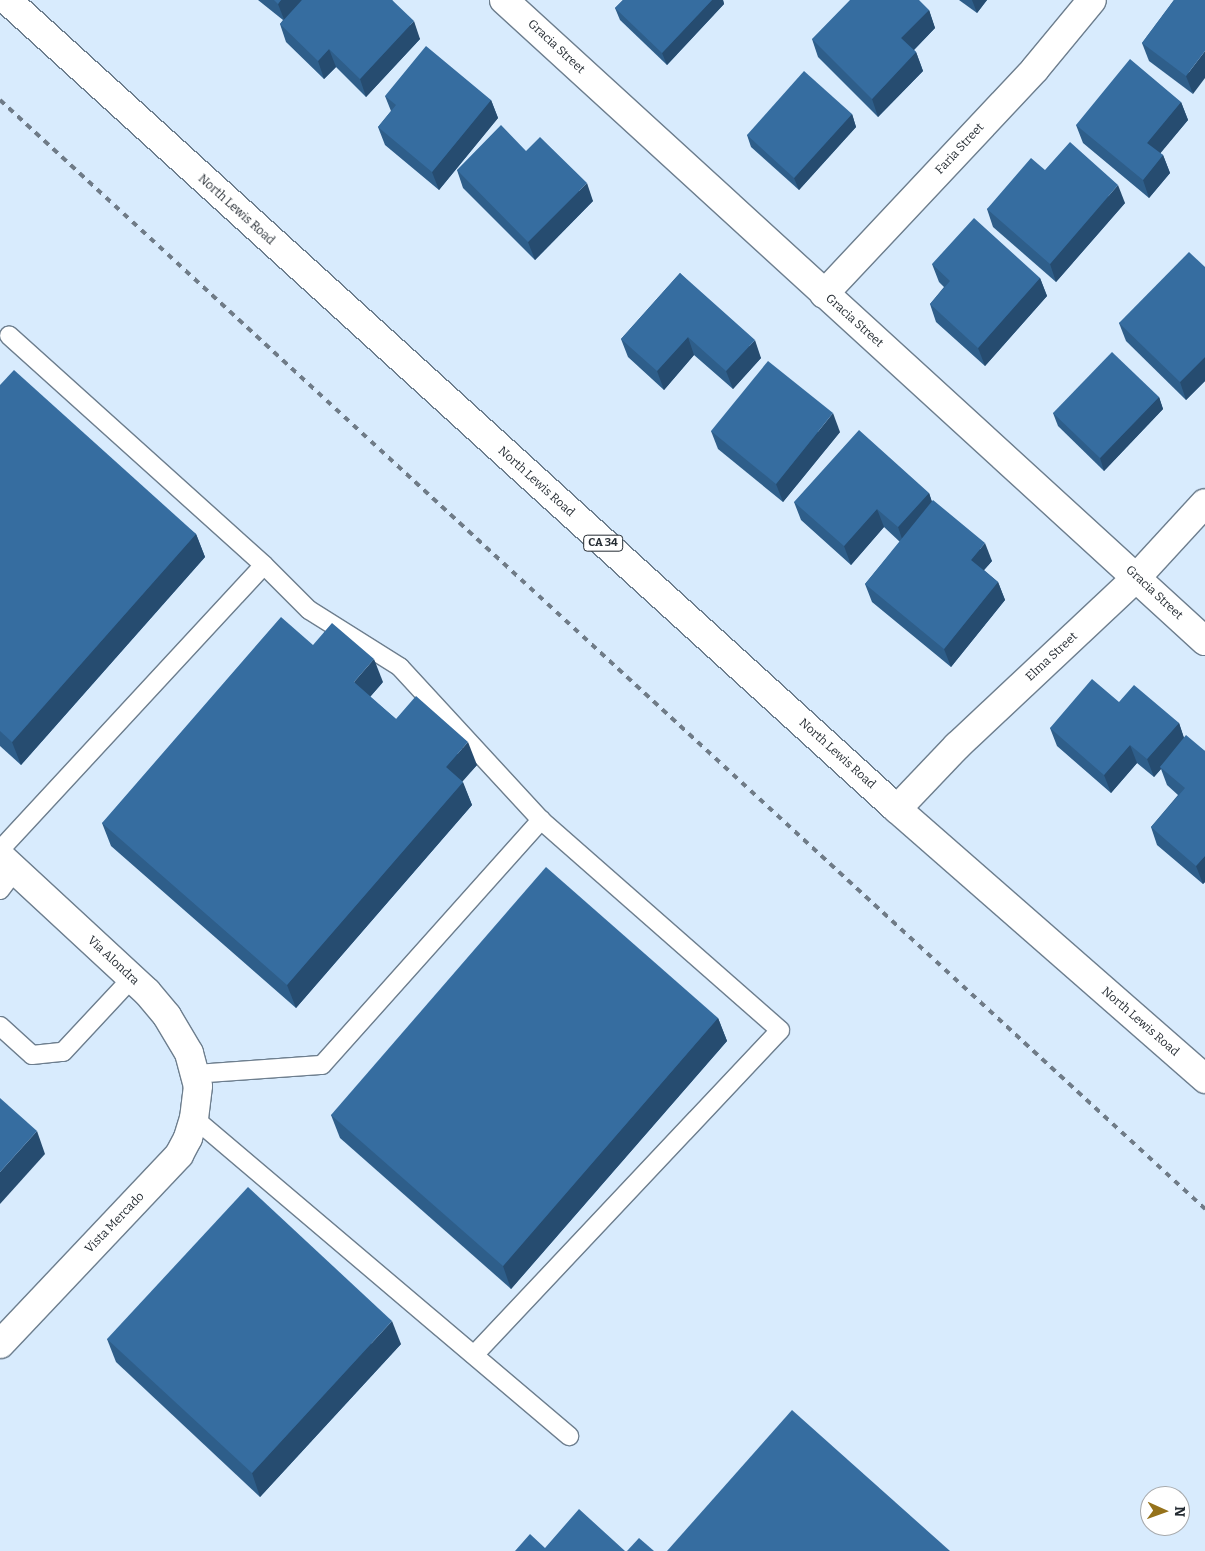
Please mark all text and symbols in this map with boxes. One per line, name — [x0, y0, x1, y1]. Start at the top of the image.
street label: Gracia Street — [525, 17, 587, 77]
street label: Faria Street — [933, 121, 987, 177]
street label: North Lewis Road — [195, 172, 277, 248]
street label: Gracia Street — [822, 291, 886, 351]
street label: North Lewis Road — [495, 444, 577, 520]
road number: CA 34 — [583, 534, 623, 552]
street label: Gracia Street — [1123, 563, 1185, 623]
street label: Elma Street — [1023, 630, 1081, 684]
street label: North Lewis Road — [796, 716, 878, 792]
street label: Via Alondra — [84, 934, 142, 988]
street label: North Lewis Road — [1098, 984, 1182, 1060]
street label: Vista Mercado — [82, 1190, 148, 1256]
north arrow — [1140, 1486, 1190, 1536]
text: N — [1171, 1506, 1188, 1517]

